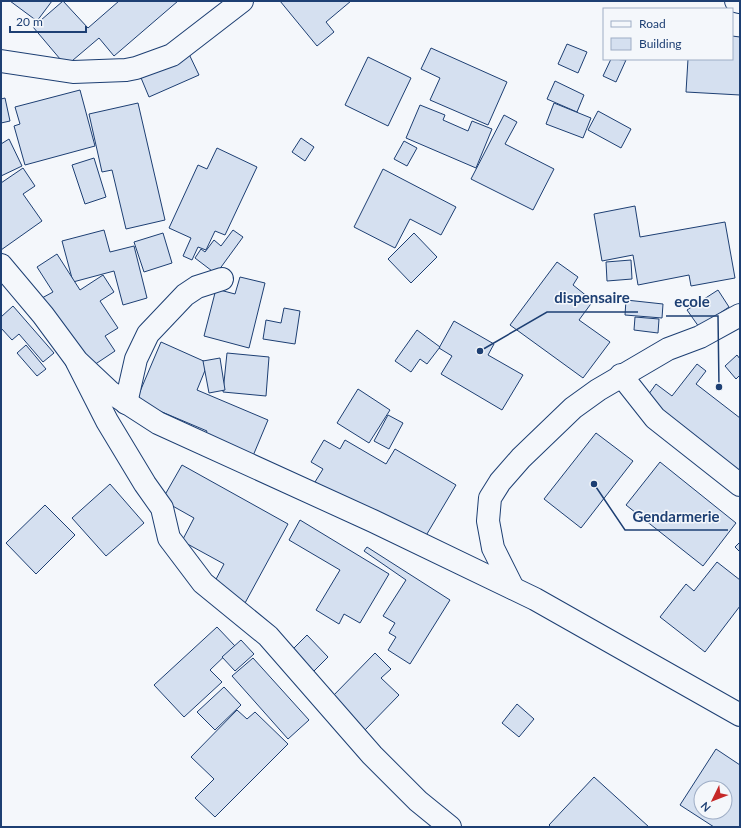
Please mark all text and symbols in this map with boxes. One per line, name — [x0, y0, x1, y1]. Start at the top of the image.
scale bar — [10, 8, 86, 34]
legend — [603, 8, 733, 60]
text: 20 m — [16, 14, 43, 29]
text: Road — [639, 16, 666, 31]
text: Building — [639, 36, 682, 51]
callout: dispensaire — [547, 285, 638, 312]
text: dispensaire — [554, 288, 630, 306]
callout: ecole — [666, 289, 718, 316]
text: ecole — [674, 292, 710, 310]
callout: Gendarmerie — [625, 503, 728, 530]
text: Gendarmerie — [633, 507, 719, 525]
north arrow — [693, 780, 733, 820]
text: N — [698, 800, 713, 815]

